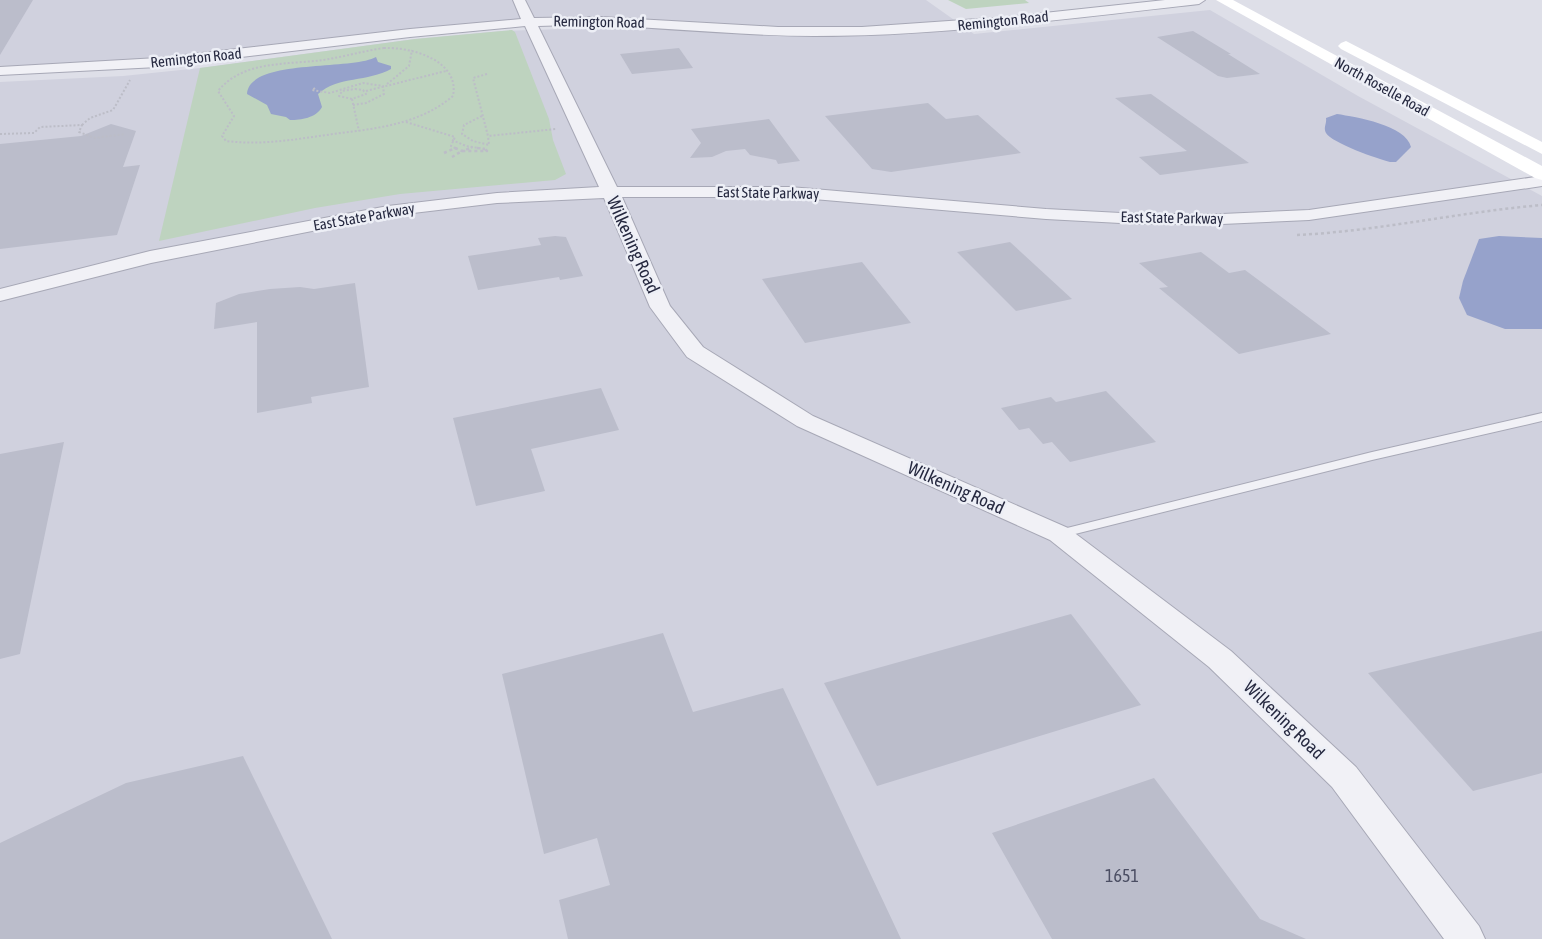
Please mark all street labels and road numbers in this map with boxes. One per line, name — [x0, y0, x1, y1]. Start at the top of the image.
street label: Remington Road — [957, 7, 1049, 34]
street label: Remington Road — [553, 12, 645, 31]
street label: Remington Road — [150, 44, 242, 71]
street label: North Roselle Road — [1332, 53, 1433, 120]
street label: East State Parkway — [717, 183, 819, 202]
street label: Wilkening Road — [603, 193, 664, 297]
street label: East State Parkway — [312, 199, 416, 234]
street label: East State Parkway — [1121, 208, 1223, 227]
street label: Wilkening Road — [904, 457, 1008, 518]
street label: Wilkening Road — [1240, 676, 1329, 763]

